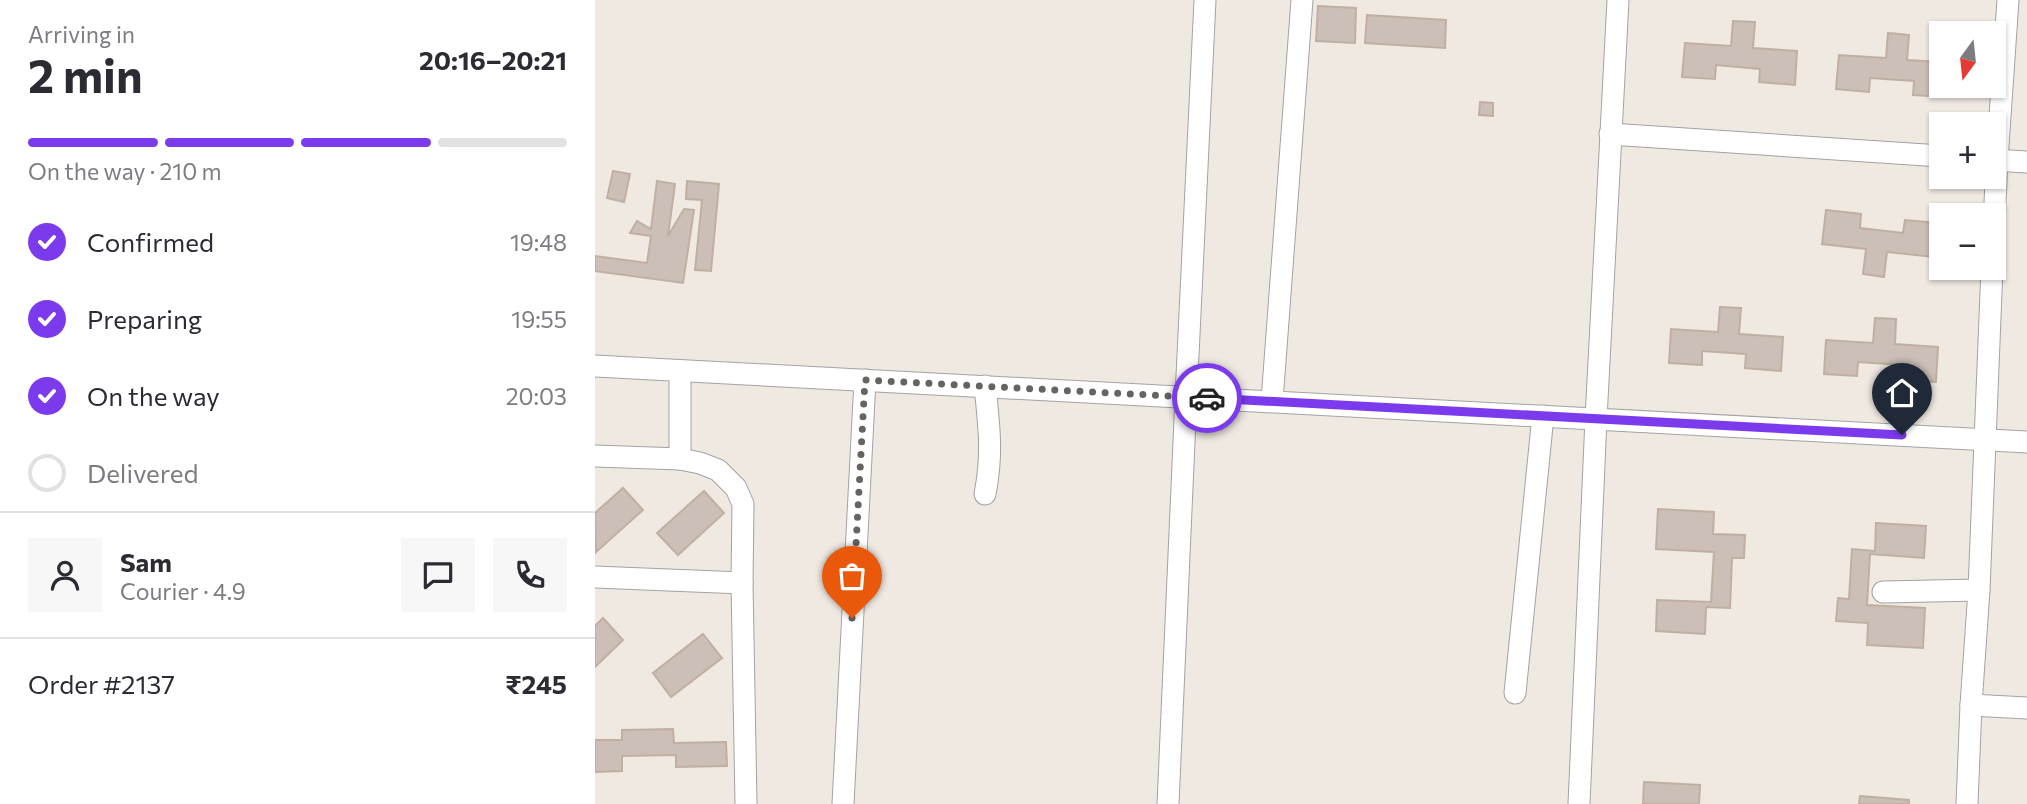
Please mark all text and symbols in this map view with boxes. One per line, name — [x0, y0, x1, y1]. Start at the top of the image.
text: Arriving in — [28, 20, 135, 48]
north arrow — [1929, 21, 2005, 98]
map controls — [1929, 21, 2006, 280]
text: 20:16–20:21 — [419, 44, 567, 75]
text: 2 min — [28, 46, 143, 102]
button: + — [1929, 112, 2006, 189]
text: On the way · 210 m — [28, 157, 222, 185]
button: − — [1929, 203, 2006, 280]
icon: check — [28, 223, 66, 261]
text: Confirmed — [87, 226, 214, 257]
text: 19:48 — [510, 228, 567, 256]
icon: check — [28, 300, 66, 338]
text: Preparing — [87, 303, 202, 334]
text: 19:55 — [511, 305, 567, 333]
courier — [1172, 363, 1242, 433]
pin — [1872, 363, 1932, 435]
icon: home — [1883, 374, 1921, 412]
icon: check — [28, 377, 66, 415]
icon: car — [1188, 379, 1226, 417]
text: On the way — [87, 380, 220, 411]
text: 20:03 — [506, 382, 567, 410]
text: Delivered — [87, 457, 198, 488]
button: person — [28, 538, 102, 612]
button: chat — [401, 538, 475, 612]
button: phone — [493, 538, 567, 612]
text: Sam — [120, 546, 172, 577]
pin — [822, 546, 882, 618]
icon: bag — [833, 557, 871, 595]
text: Courier · 4.9 — [120, 577, 246, 605]
text: Order #2137 — [28, 668, 175, 699]
text: ₹245 — [505, 668, 567, 699]

